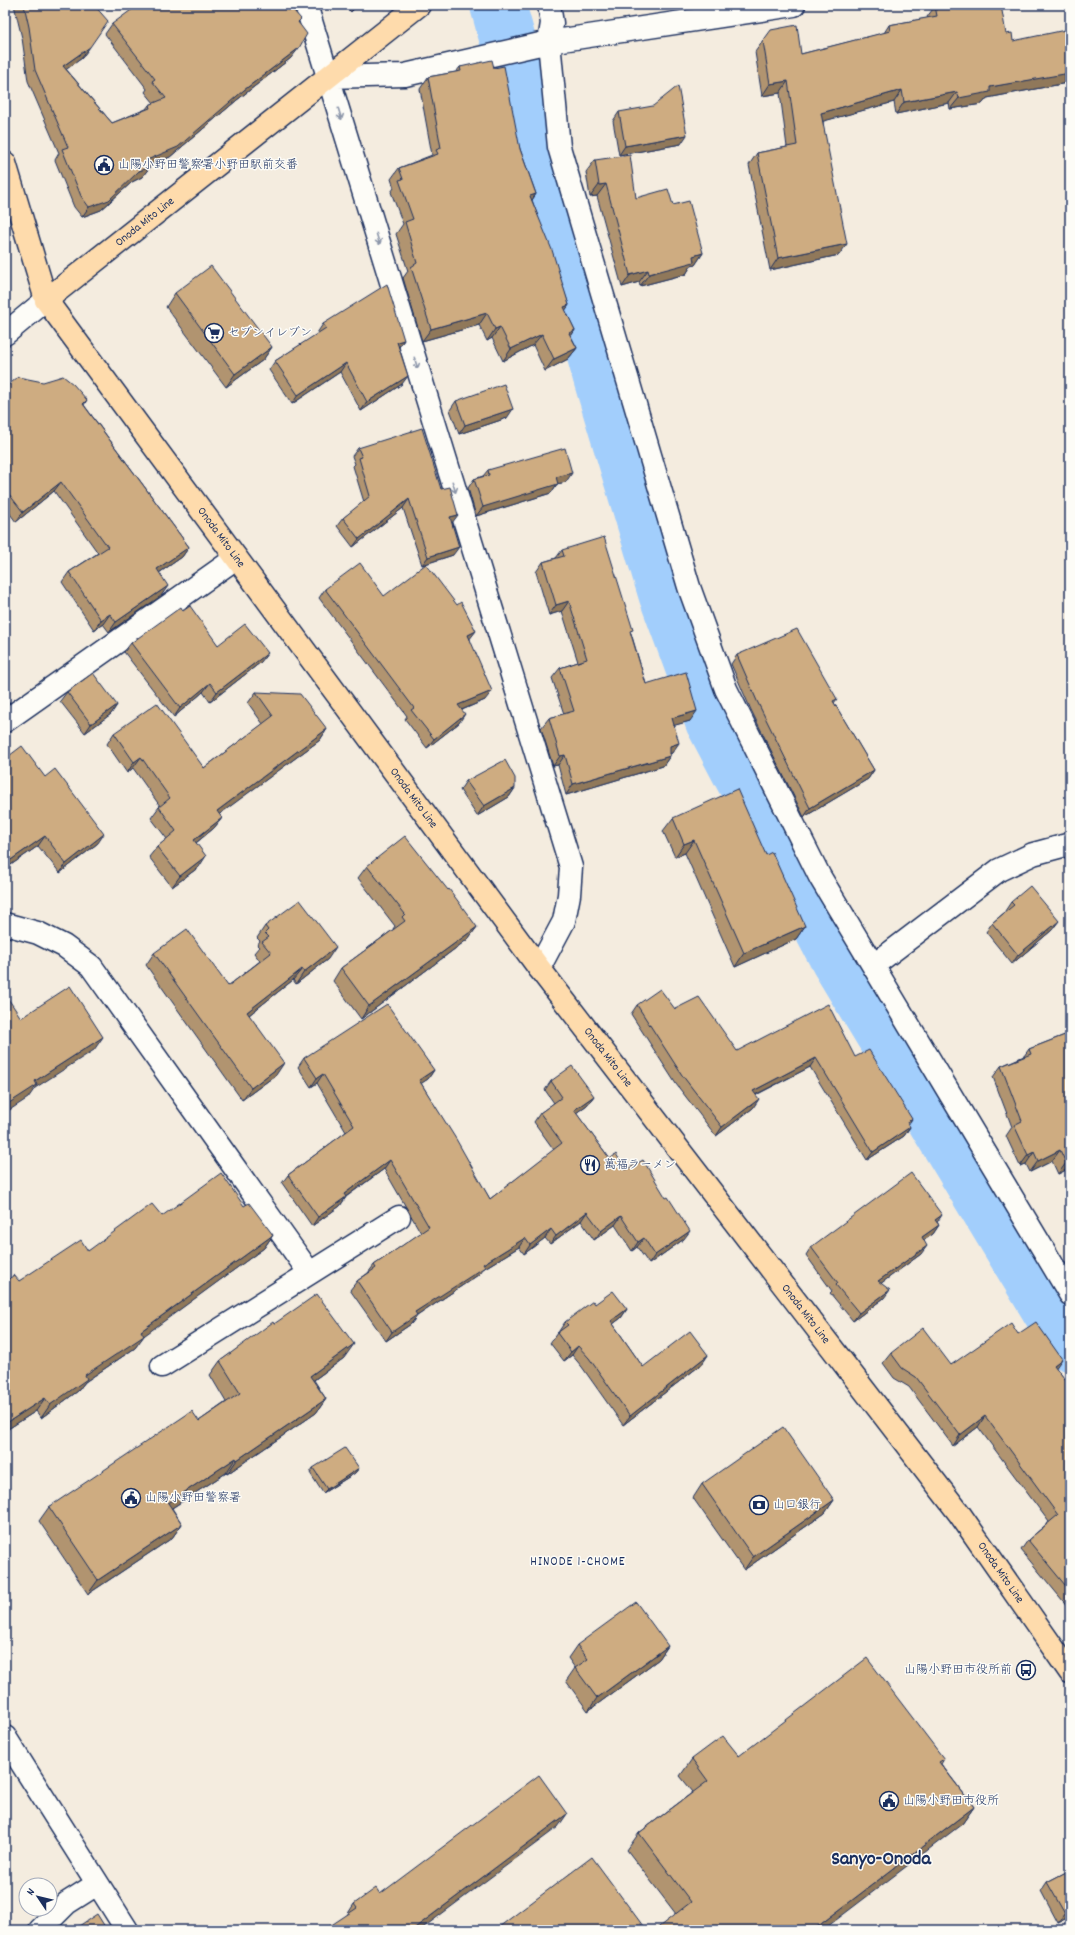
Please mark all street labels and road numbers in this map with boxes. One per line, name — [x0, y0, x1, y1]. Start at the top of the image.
street label: Onoda Mito Line — [111, 193, 178, 251]
street label: Onoda Mito Line — [193, 504, 249, 571]
street label: Onoda Mito Line — [385, 764, 442, 832]
street label: Onoda Mito Line — [579, 1024, 636, 1091]
street label: Onoda Mito Line — [777, 1280, 834, 1347]
street label: Onoda Mito Line — [973, 1538, 1028, 1607]

